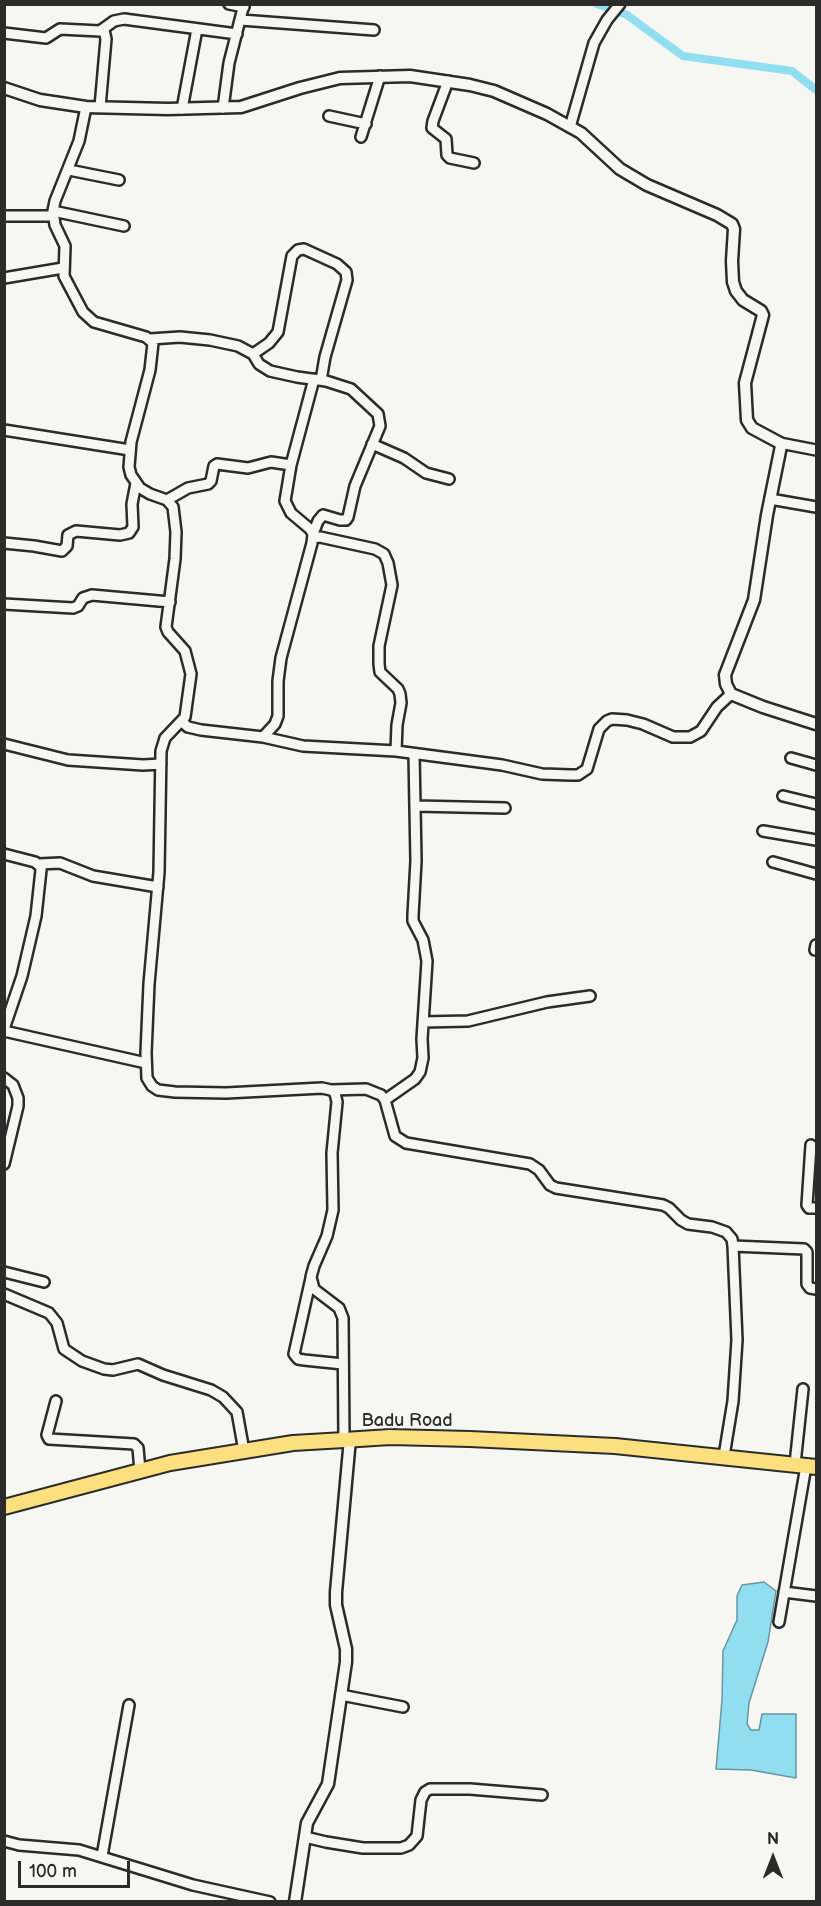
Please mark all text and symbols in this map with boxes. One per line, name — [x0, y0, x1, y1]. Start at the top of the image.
street label: Badu Road — [361, 1410, 453, 1432]
north arrow — [743, 1828, 803, 1888]
text: N — [767, 1830, 779, 1849]
scale bar — [21, 1849, 134, 1887]
text: 100 m — [29, 1861, 77, 1882]

